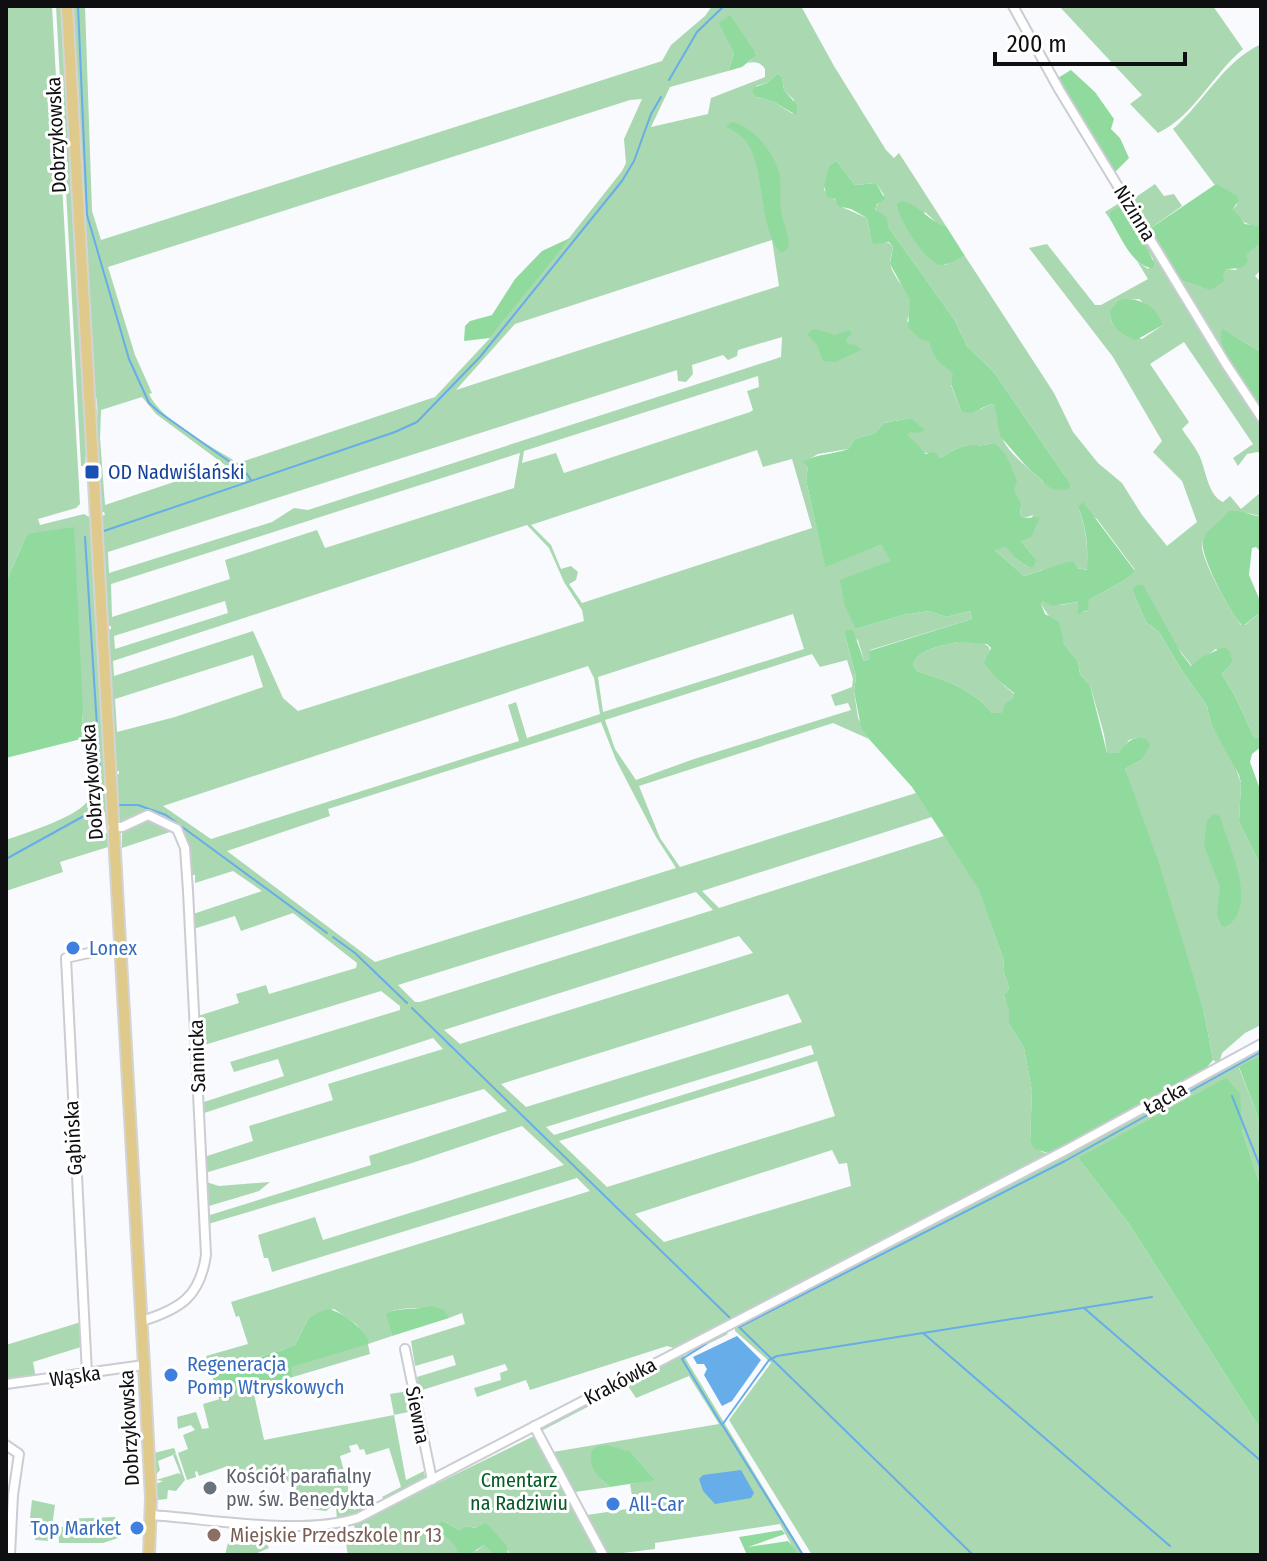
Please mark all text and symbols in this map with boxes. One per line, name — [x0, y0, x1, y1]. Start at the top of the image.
scale bar — [995, 16, 1185, 66]
text: 200 m — [1007, 30, 1067, 58]
street label: Dobrzykowska — [41, 76, 71, 194]
street label: Nizinna — [1109, 181, 1161, 245]
place label: OD Nadwiślański — [108, 460, 245, 484]
marker: OD Nadwiślański — [83, 463, 101, 481]
street label: Dobrzykowska — [76, 723, 108, 841]
place label: Lonex — [89, 936, 137, 960]
marker: Lonex — [64, 939, 82, 957]
street label: Sannicka — [184, 1019, 210, 1093]
street label: Łącka — [1139, 1076, 1191, 1120]
street label: Gąbińska — [59, 1100, 87, 1176]
place label: Regeneracja Pomp Wtryskowych — [187, 1352, 345, 1399]
street label: Krakówka — [580, 1352, 660, 1410]
street label: Wąska — [48, 1361, 102, 1391]
marker: Regeneracja Pomp Wtryskowych — [162, 1366, 180, 1384]
street label: Dobrzykowska — [114, 1369, 144, 1487]
street label: Siewna — [401, 1384, 435, 1446]
place label: Kościół parafialny pw. św. Benedykta — [226, 1464, 375, 1511]
park label: Cmentarz na Radziwiu — [470, 1468, 568, 1515]
marker: Kościół parafialny pw. św. Benedykta — [201, 1479, 219, 1497]
place label: All-Car — [629, 1492, 684, 1516]
marker: All-Car — [604, 1495, 622, 1513]
place label: Top Market — [30, 1516, 121, 1540]
marker: Top Market — [128, 1519, 146, 1537]
place label: Miejskie Przedszkole nr 13 — [230, 1523, 442, 1547]
marker: Miejskie Przedszkole nr 13 — [205, 1526, 223, 1544]

